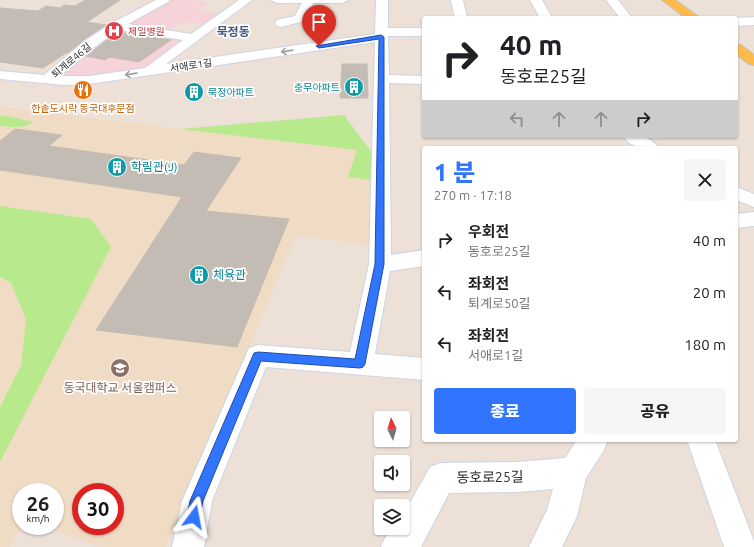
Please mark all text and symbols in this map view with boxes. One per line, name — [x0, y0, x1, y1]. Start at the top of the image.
pin — [302, 5, 336, 46]
icon: arrive — [308, 11, 330, 33]
hospital icon: 제일병원 — [103, 20, 125, 42]
district label: 묵정동 — [216, 25, 250, 38]
place label: 제일병원 — [128, 26, 165, 37]
text: 40 m — [500, 29, 562, 60]
icon: right — [434, 32, 486, 84]
street label: 퇴계로46길 — [49, 41, 93, 80]
one-way arrow — [281, 47, 294, 55]
street label: 서애로1길 — [169, 57, 213, 74]
text: 동호로25길 — [500, 66, 587, 86]
one-way arrow — [125, 70, 138, 78]
building icon: 충무아파트 — [343, 76, 365, 98]
restaurant icon: 한솥도시락 동국대후문점 — [72, 79, 94, 101]
building icon: 묵정아파트 — [183, 81, 205, 103]
place label: 충무아파트 — [294, 82, 340, 93]
place label: 묵정아파트 — [208, 87, 254, 98]
place label: 한솥도시락 동국대후문점 — [31, 103, 135, 114]
icon: left — [506, 108, 528, 130]
icon: ahead — [548, 108, 570, 130]
icon: ahead — [590, 108, 612, 130]
icon: right — [632, 108, 654, 130]
building icon: 학림관(J) — [106, 156, 128, 178]
text: 1 분 — [434, 159, 475, 186]
button: close — [684, 159, 726, 201]
place label: 학림관(J) — [131, 160, 178, 174]
text: 270 m · 17:18 — [434, 188, 512, 202]
text: 우회전 — [468, 223, 509, 240]
icon: right — [434, 229, 456, 251]
text: 40 m — [693, 232, 726, 249]
text: 동호로25길 — [468, 244, 531, 258]
building icon: 체육관 — [188, 264, 210, 286]
place label: 체육관 — [213, 268, 246, 281]
text: 좌회전 — [468, 275, 509, 292]
icon: left — [434, 281, 456, 303]
text: 20 m — [693, 284, 726, 301]
text: 퇴계로50길 — [468, 296, 531, 310]
text: 좌회전 — [468, 327, 509, 344]
icon: left — [434, 333, 456, 355]
text: 180 m — [684, 336, 726, 353]
text: 서애로1길 — [468, 348, 523, 362]
school or university icon: 동국대학교 서울캠퍼스 — [109, 357, 131, 379]
place label: 동국대학교 서울캠퍼스 — [63, 381, 177, 394]
button: 종료 — [434, 388, 576, 434]
button: 공유 — [584, 388, 726, 434]
north arrow — [374, 411, 410, 447]
map controls — [374, 411, 410, 535]
button: sound — [374, 455, 410, 491]
street label: 동호로25길 — [456, 468, 524, 486]
speed limit sign: 30 — [72, 483, 124, 535]
text: 26 — [27, 492, 49, 515]
position arrow — [173, 496, 215, 538]
button: layers — [374, 499, 410, 535]
text: km/h — [26, 513, 50, 524]

